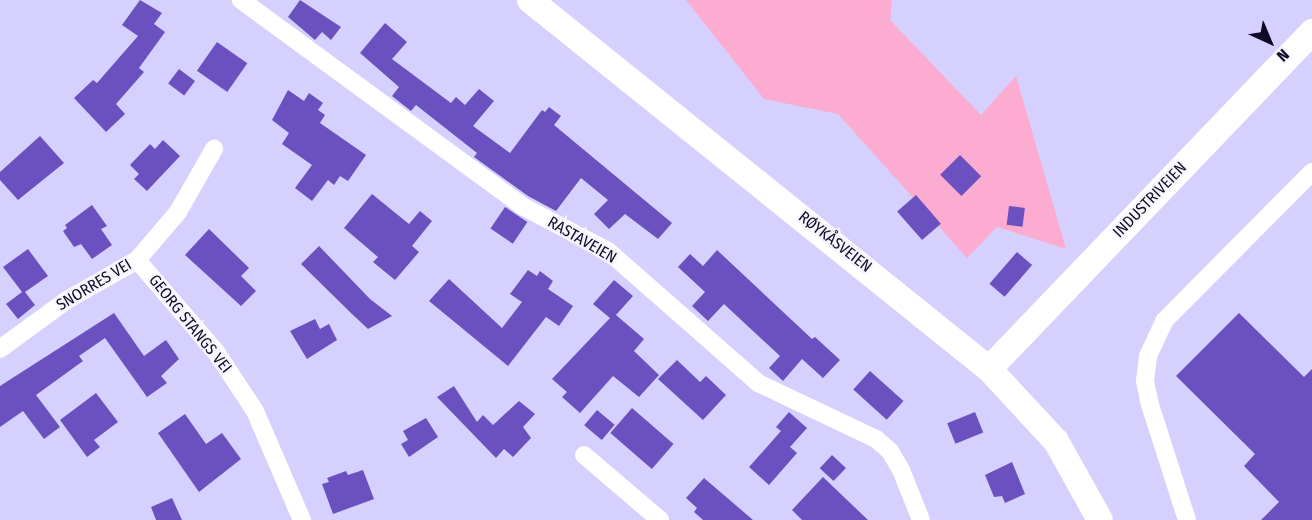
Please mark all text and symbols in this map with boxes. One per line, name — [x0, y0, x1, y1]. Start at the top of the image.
north arrow — [1240, 12, 1300, 72]
text: N — [1273, 45, 1293, 65]
street label: INDUSTRIVEIEN — [1109, 158, 1191, 242]
street label: RØYKÅSVEIEN — [795, 207, 875, 277]
street label: RASTAVEIEN — [544, 213, 620, 267]
street label: SNORRES VEI — [53, 255, 135, 315]
street label: GEORG STANGS VEI — [144, 271, 236, 377]

